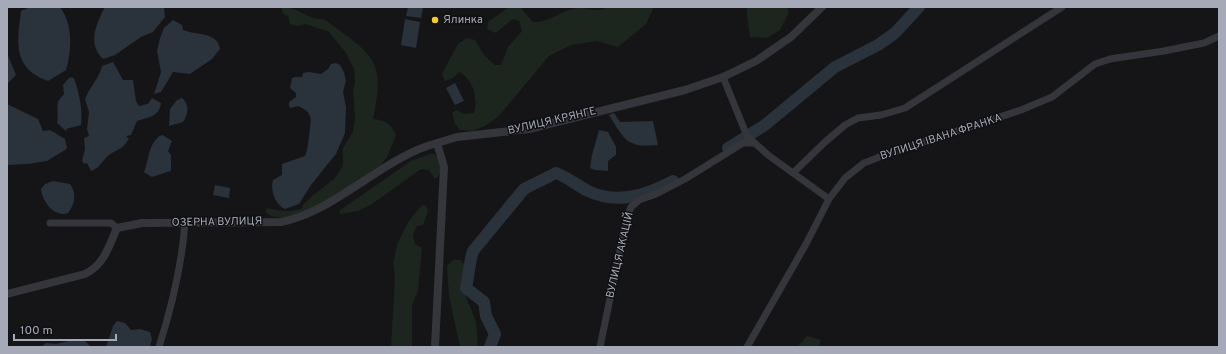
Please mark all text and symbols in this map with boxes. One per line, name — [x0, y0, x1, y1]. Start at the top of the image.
place label: Ялинка — [443, 13, 483, 27]
marker: Ялинка — [430, 15, 440, 25]
street label: ВУЛИЦЯ КРЯНГЕ — [507, 104, 597, 138]
street label: ВУЛИЦЯ ІВАНА ФРАНКА — [878, 111, 1004, 163]
street label: ВУЛИЦЯ АКАЦІЙ — [602, 210, 637, 299]
street label: ОЗЕРНА ВУЛИЦЯ — [172, 214, 262, 230]
scale bar — [14, 316, 116, 342]
text: 100 m — [20, 323, 53, 339]

